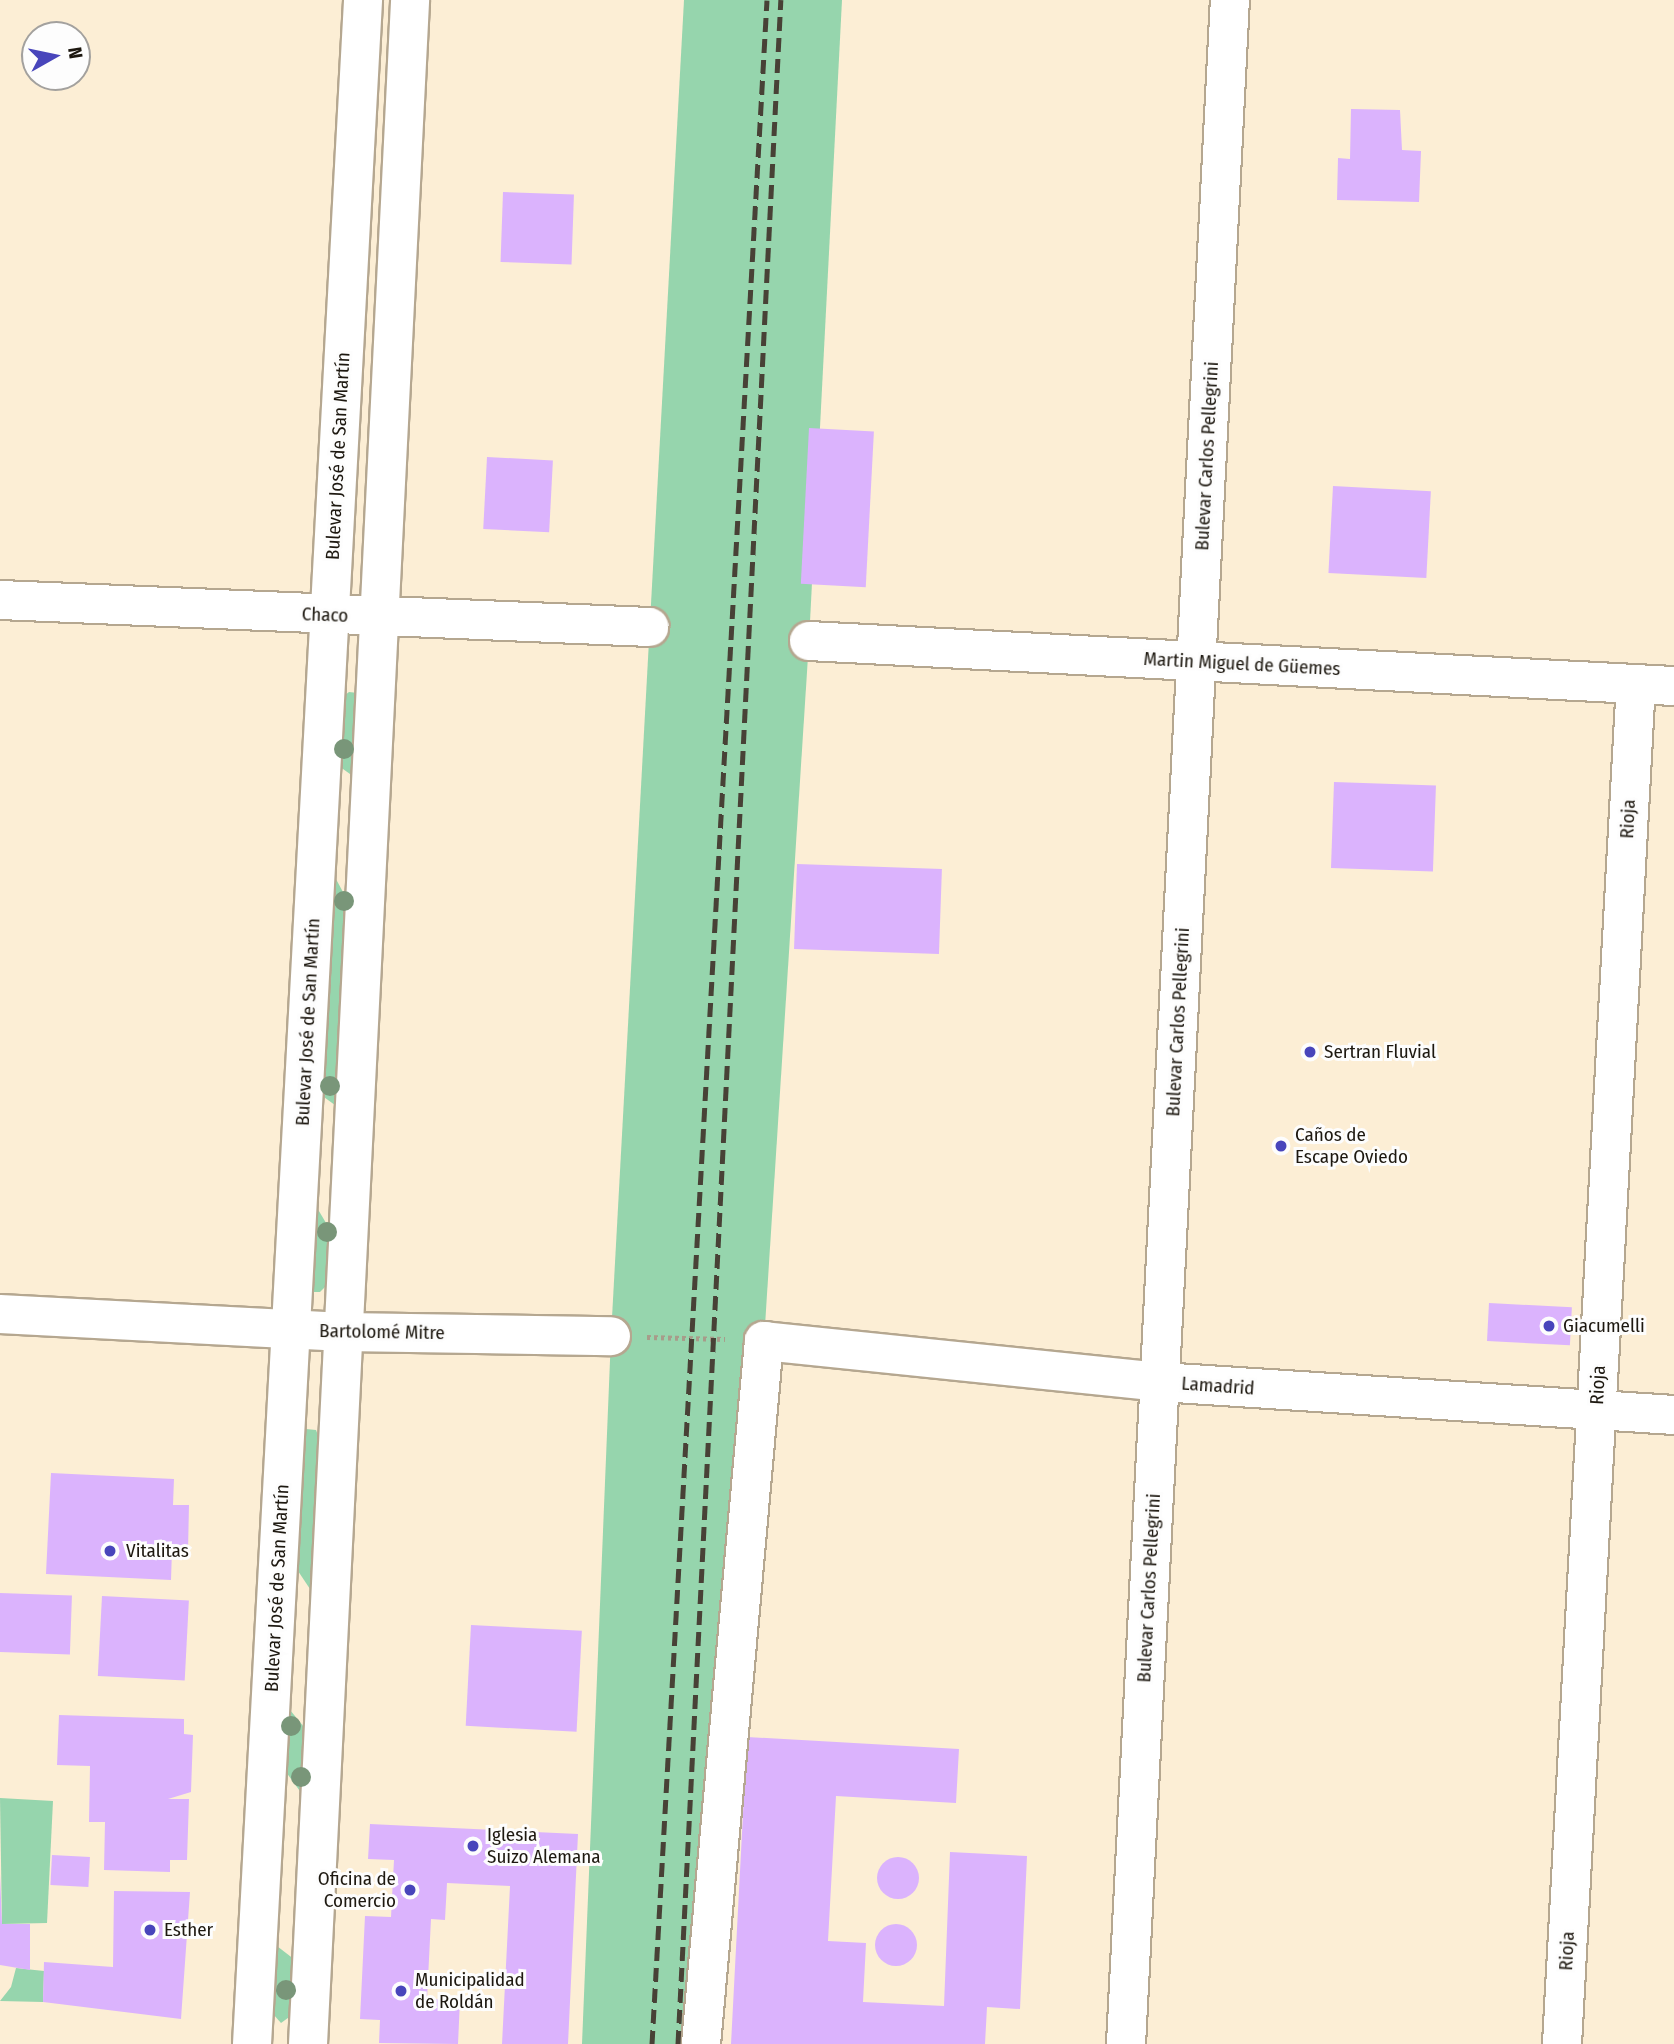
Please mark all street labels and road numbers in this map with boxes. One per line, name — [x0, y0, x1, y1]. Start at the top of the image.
street label: Bulevar José de San Martín — [321, 352, 355, 560]
street label: Bulevar Carlos Pellegrini — [1191, 361, 1223, 551]
street label: Chaco — [301, 603, 349, 627]
street label: Martin Miguel de Güemes — [1143, 647, 1341, 681]
street label: Rioja — [1616, 799, 1640, 839]
street label: Bulevar José de San Martín — [291, 918, 325, 1126]
street label: Bulevar Carlos Pellegrini — [1162, 927, 1194, 1117]
street label: Bartolomé Mitre — [319, 1320, 445, 1344]
street label: Rioja — [1586, 1365, 1610, 1405]
street label: Lamadrid — [1181, 1372, 1255, 1400]
street label: Bulevar José de San Martín — [260, 1484, 294, 1692]
street label: Bulevar Carlos Pellegrini — [1133, 1493, 1165, 1683]
street label: Rioja — [1555, 1931, 1579, 1971]

